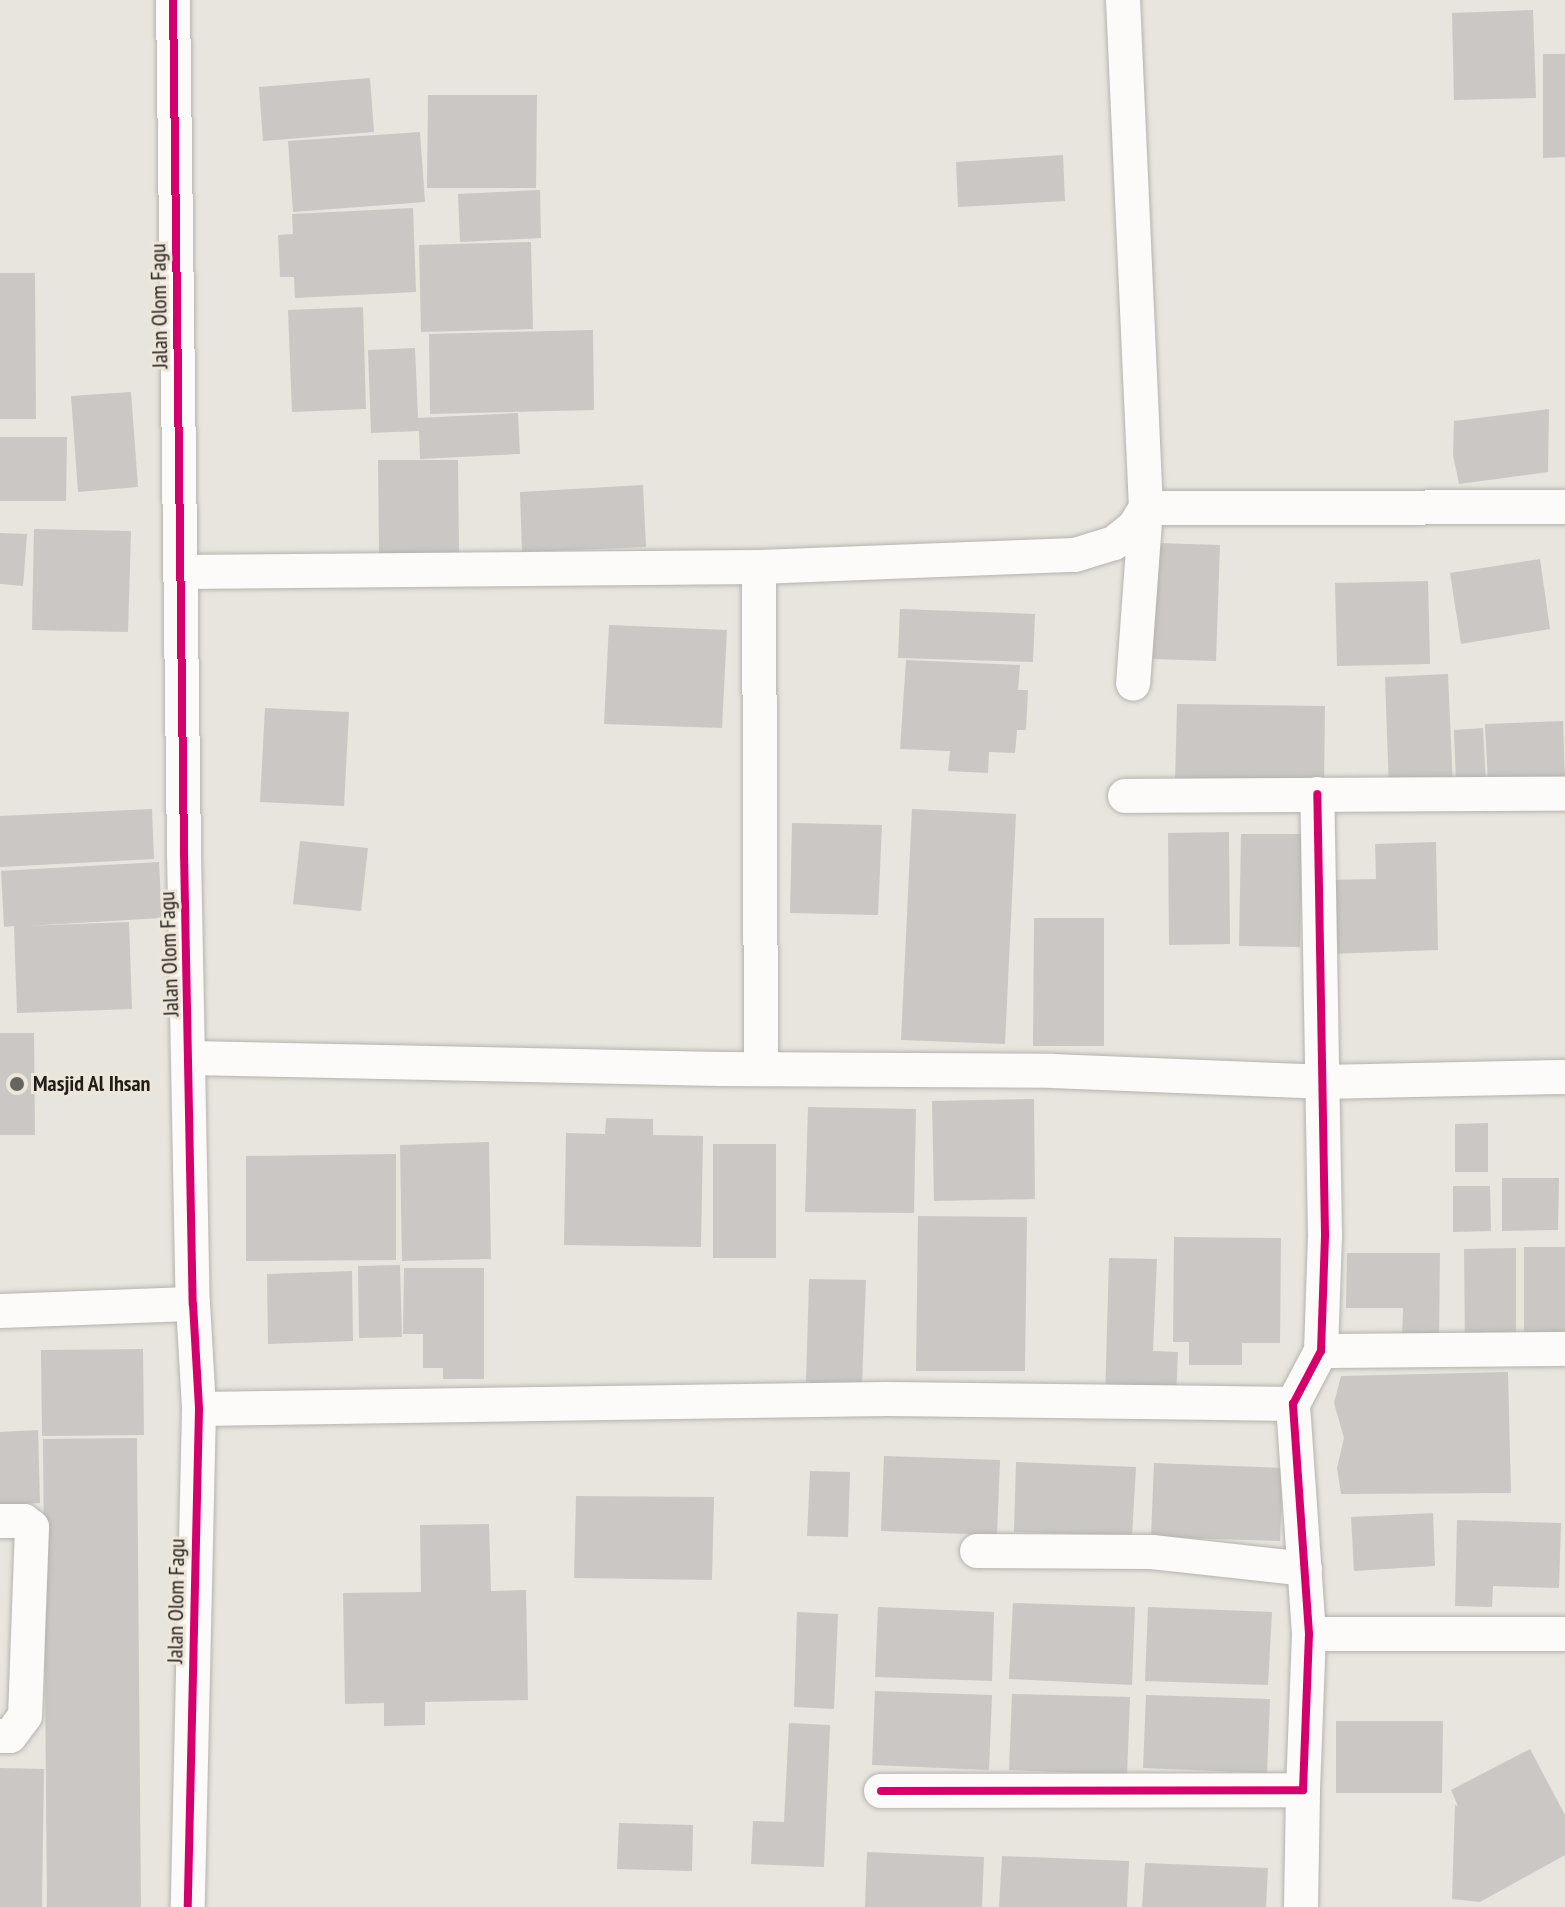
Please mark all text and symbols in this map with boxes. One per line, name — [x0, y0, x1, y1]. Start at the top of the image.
street label: Jalan Olom Fagu — [145, 243, 173, 369]
street label: Jalan Olom Fagu — [154, 891, 184, 1017]
place label: Masjid Al Ihsan — [33, 1071, 151, 1097]
marker: Masjid Al Ihsan — [8, 1075, 26, 1093]
street label: Jalan Olom Fagu — [162, 1538, 190, 1664]

